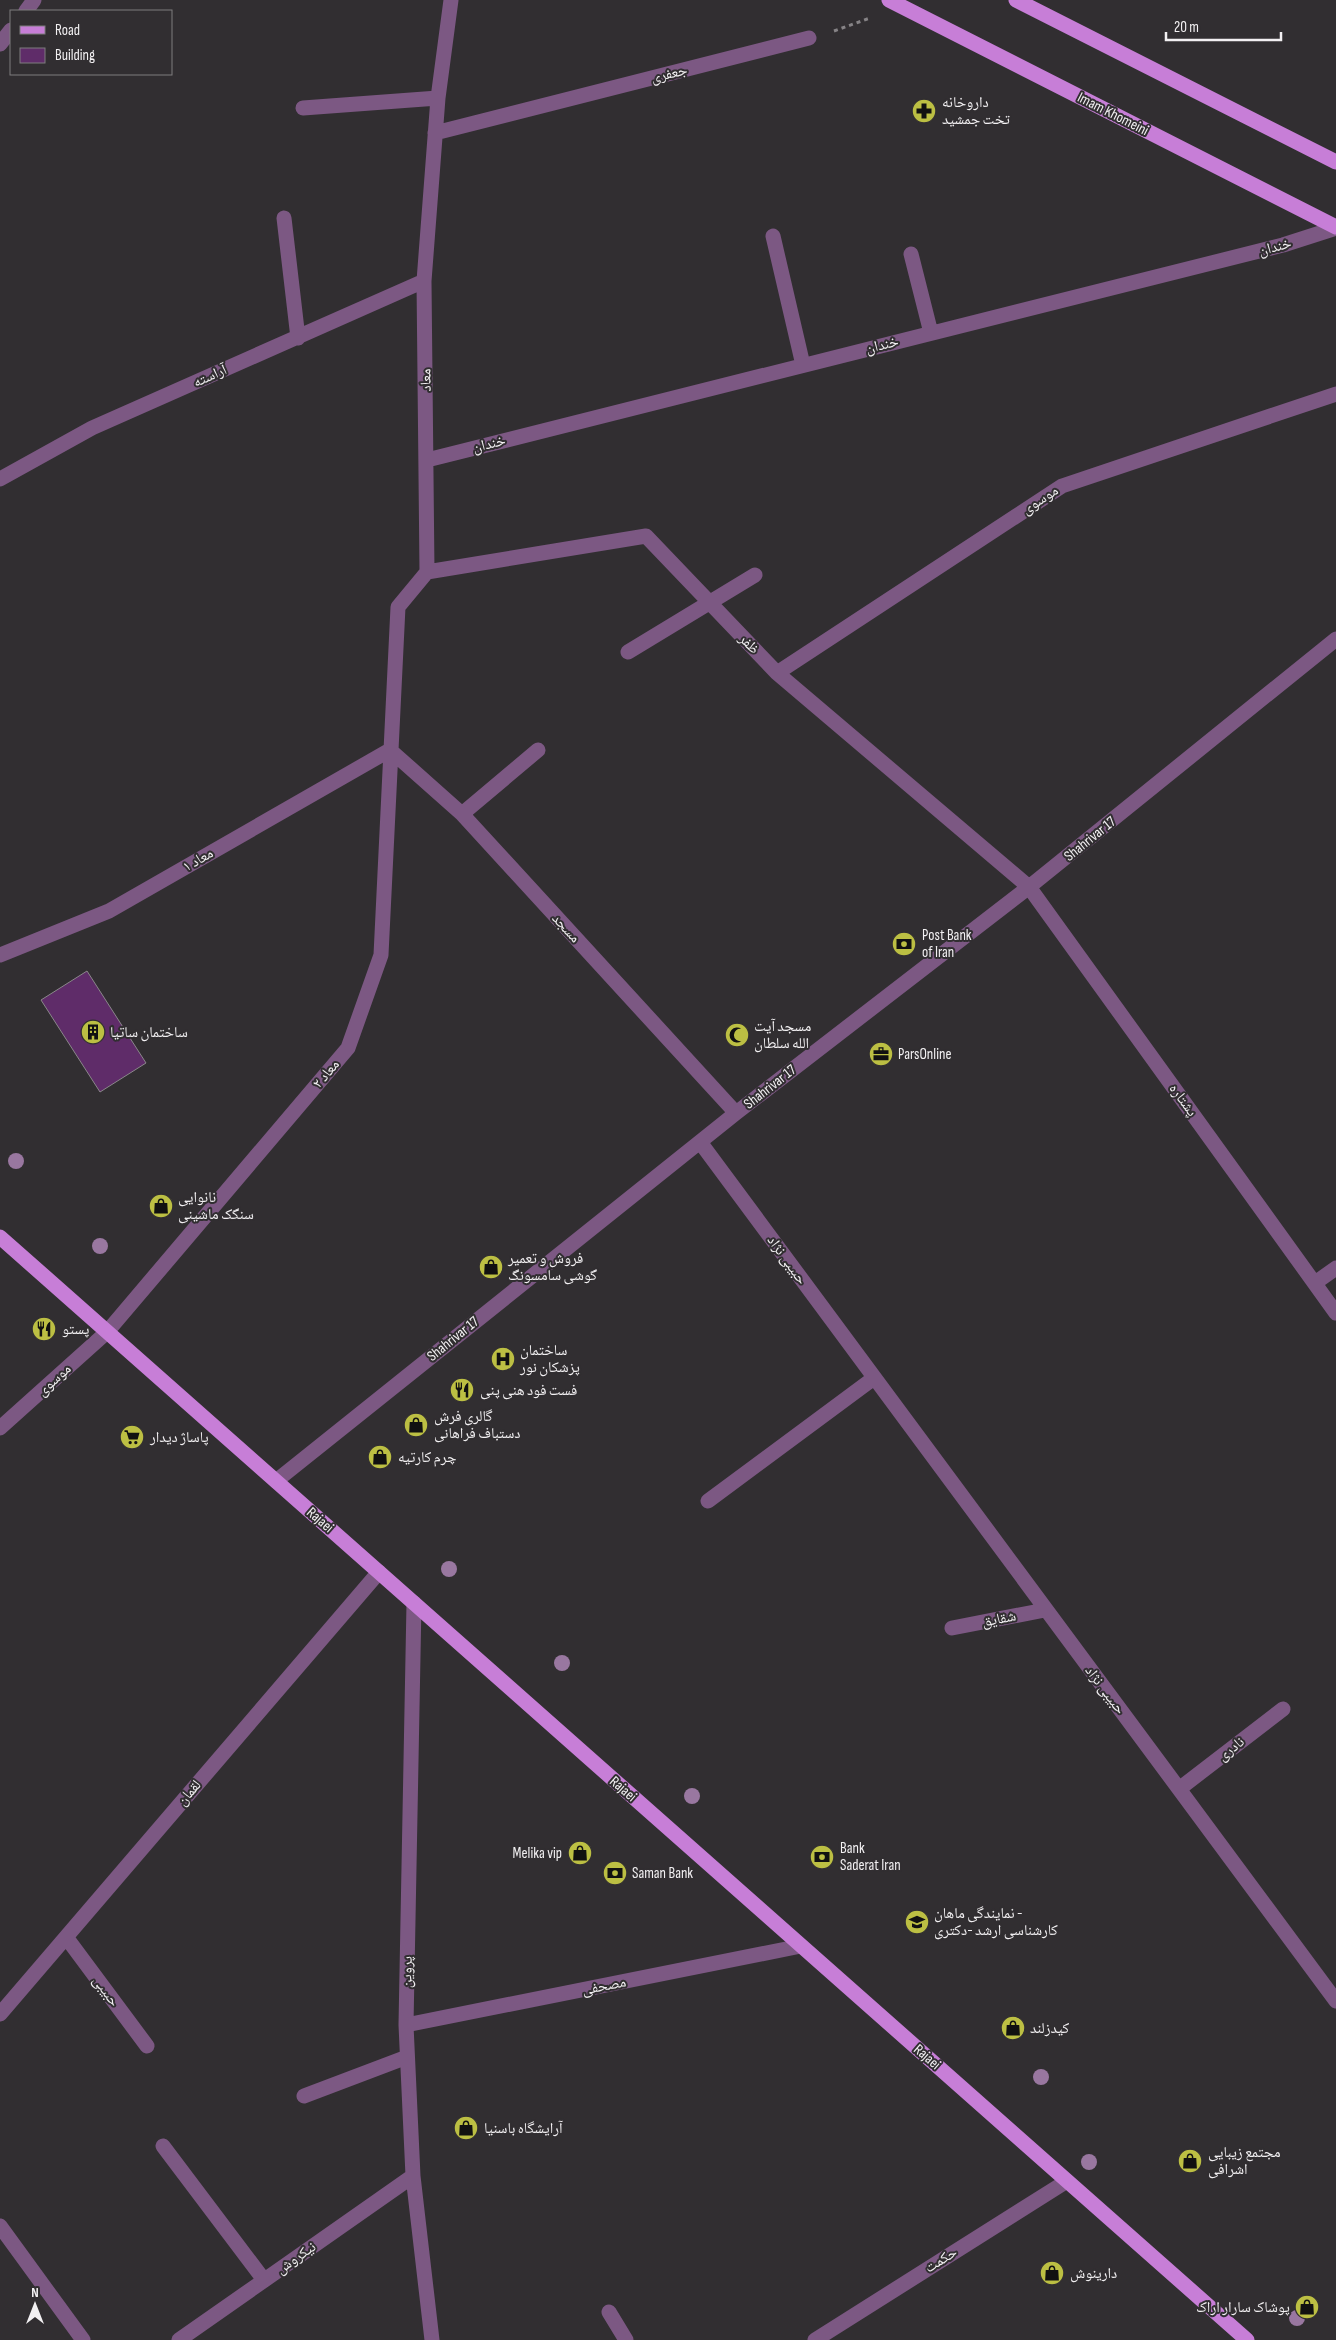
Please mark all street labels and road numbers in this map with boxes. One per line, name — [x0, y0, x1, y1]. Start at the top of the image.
street label: جعفری — [649, 60, 690, 88]
street label: Imam Khomeini — [1074, 88, 1152, 140]
street label: خندان — [1256, 233, 1294, 260]
street label: خندان — [864, 332, 901, 358]
street label: آراسته — [190, 360, 231, 392]
street label: معاد — [416, 368, 436, 392]
street label: خندان — [471, 431, 508, 457]
street label: موسوی — [1018, 481, 1062, 519]
street label: ظفر — [734, 629, 763, 658]
street label: Shahrivar 17 — [1060, 812, 1120, 866]
street label: معاد ۱ — [179, 844, 217, 876]
street label: مسجد — [547, 909, 585, 947]
street label: معاد ۲ — [308, 1055, 344, 1092]
street label: Shahrivar 17 — [740, 1061, 800, 1113]
street label: پشتاره — [1165, 1080, 1201, 1120]
street label: حبیبی نژاد — [763, 1232, 812, 1289]
street label: Shahrivar 17 — [423, 1312, 483, 1366]
street label: موسوی — [33, 1359, 75, 1400]
street label: Rajaei — [303, 1503, 338, 1537]
street label: شقایق — [980, 1606, 1018, 1632]
street label: حبیبی نژاد — [1080, 1662, 1130, 1719]
street label: نادری — [1214, 1733, 1248, 1765]
street label: Rajaei — [606, 1772, 641, 1806]
street label: لقمان — [173, 1776, 205, 1810]
street label: پروین — [397, 1956, 417, 1988]
street label: حبیبی — [88, 1972, 124, 2011]
street label: مصحفی — [580, 1972, 628, 2000]
street label: Rajaei — [910, 2040, 945, 2074]
street label: نیکروش — [272, 2237, 320, 2279]
street label: حکمت — [921, 2242, 961, 2277]

